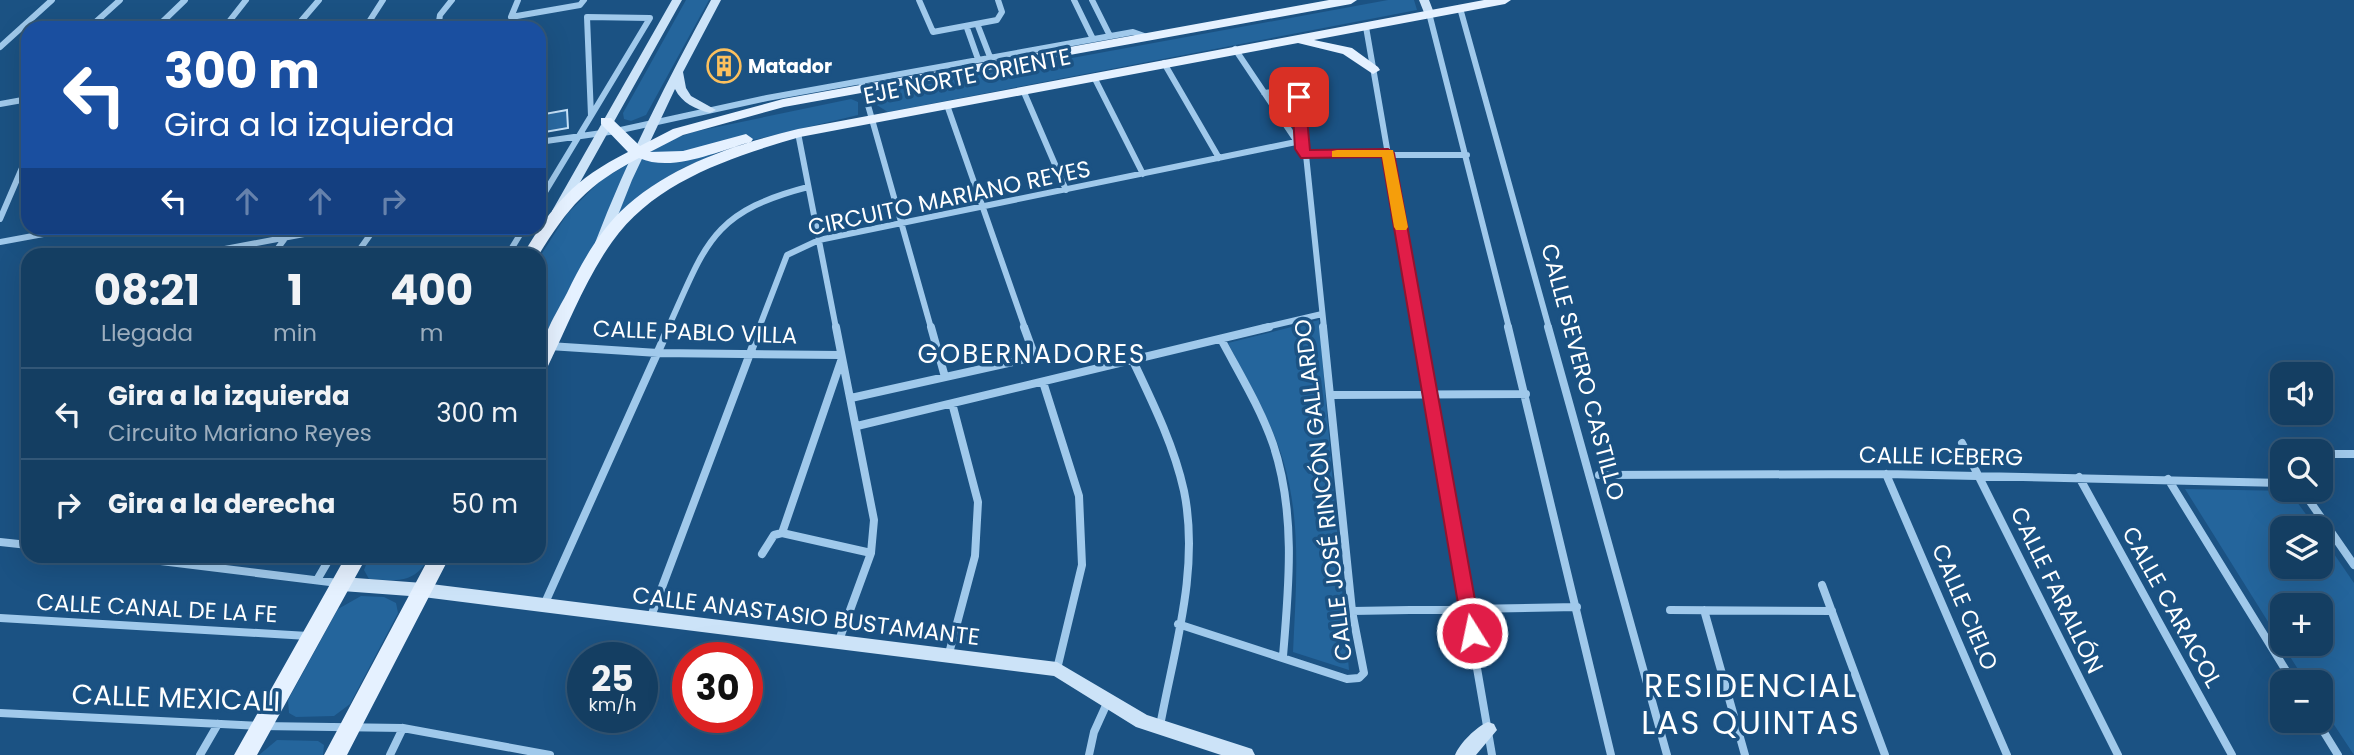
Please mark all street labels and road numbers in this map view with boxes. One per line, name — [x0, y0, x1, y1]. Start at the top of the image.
street label: EJE NORTE ORIENTE — [861, 40, 1073, 112]
street label: CIRCUITO MARIANO REYES — [805, 152, 1093, 244]
street label: CALLE SEVERO CASTILLO — [1533, 240, 1633, 504]
street label: CALLE PABLO VILLA — [592, 312, 798, 352]
street label: CALLE JOSÉ RINCÓN GALLARDO — [1286, 317, 1360, 663]
street label: CALLE ICEBERG — [1859, 439, 2023, 473]
street label: CALLE FARALLÓN — [2003, 501, 2111, 679]
street label: CALLE CARACOL — [2114, 521, 2230, 693]
street label: CALLE CIELO — [1924, 539, 2006, 675]
street label: CALLE ANASTASIO BUSTAMANTE — [630, 579, 982, 653]
street label: CALLE CANAL DE LA FE — [36, 586, 278, 630]
street label: CALLE MEXICALI — [71, 675, 281, 721]

